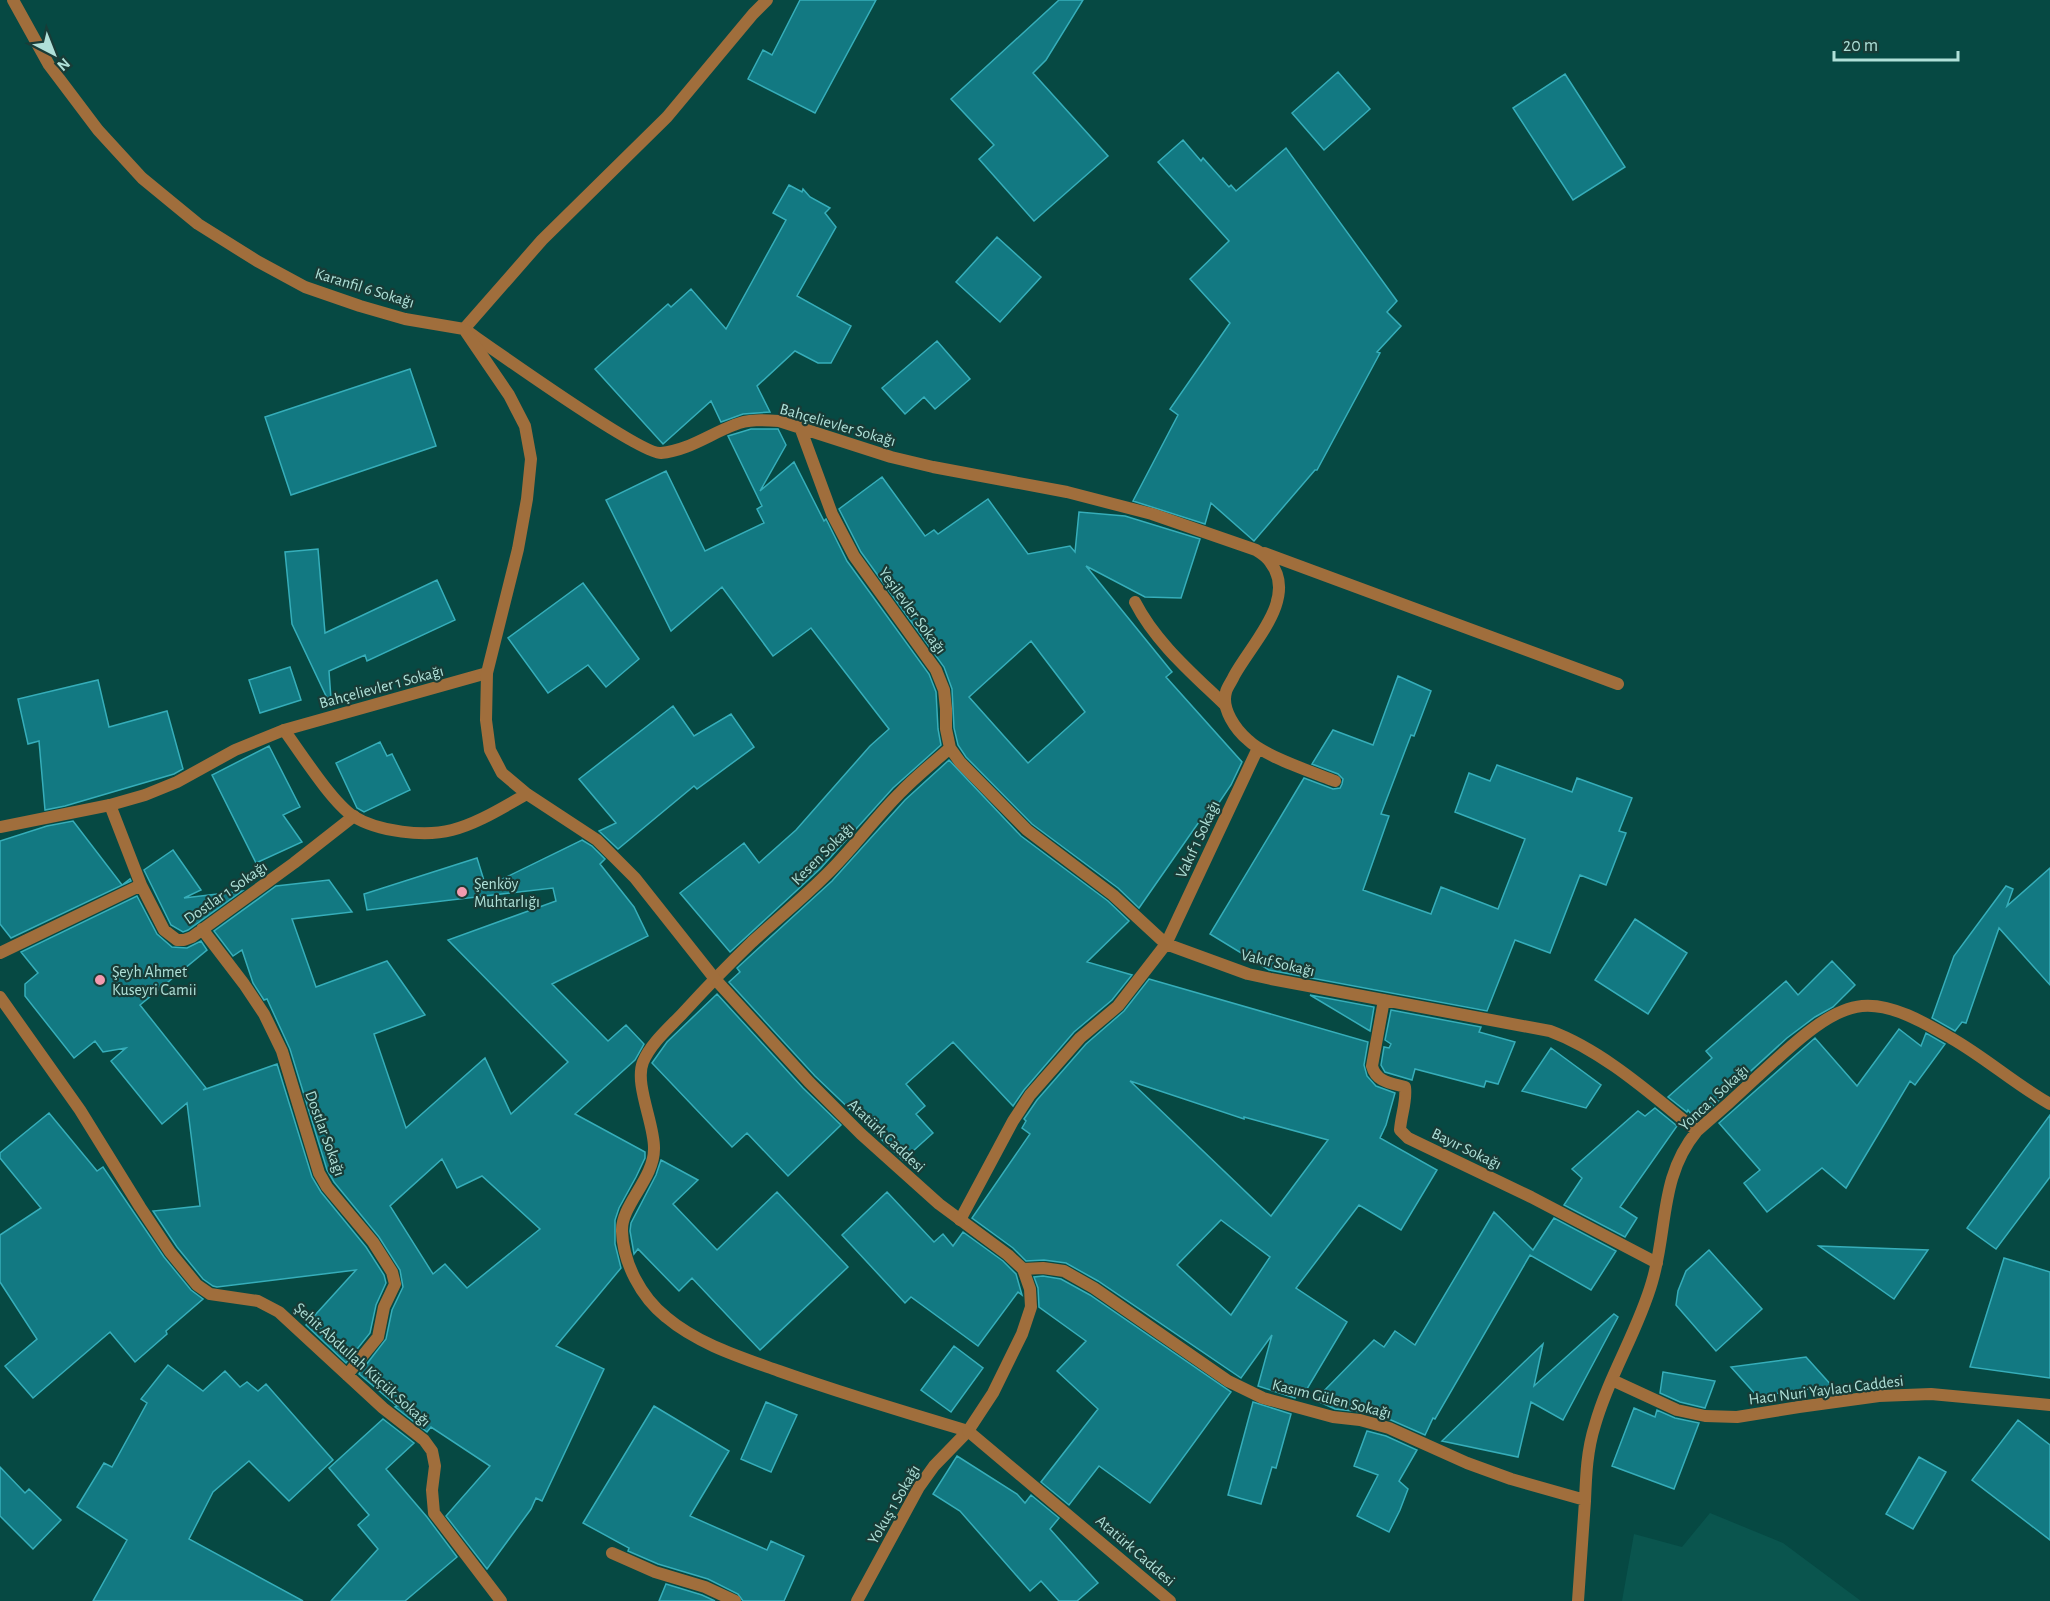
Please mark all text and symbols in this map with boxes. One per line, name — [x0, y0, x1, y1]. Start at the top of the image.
north arrow — [24, 24, 84, 84]
scale bar — [1834, 24, 1958, 62]
text: 20 m — [1843, 37, 1878, 55]
text: N — [54, 55, 73, 74]
street label: Karanfil 6 Sokağı — [313, 265, 416, 311]
street label: Bahçelievler Sokağı — [778, 401, 898, 449]
street label: Yeşilevler Sokağı — [875, 564, 949, 657]
street label: Bahçelievler 1 Sokağı — [317, 663, 445, 711]
street label: Vakıf 1 Sokağı — [1173, 798, 1223, 881]
street label: Kesen Sokağı — [788, 819, 857, 888]
street label: Dostlar 1 Sokağı — [181, 858, 270, 927]
place label: Şenköy Muhtarlığı — [474, 876, 540, 910]
marker: Şenköy Muhtarlığı — [455, 885, 469, 899]
street label: Vakıf Sokağı — [1239, 947, 1316, 979]
place label: Şeyh Ahmet Kuseyri Camii — [112, 964, 197, 999]
marker: Şeyh Ahmet Kuseyri Camii — [93, 973, 107, 987]
street label: Yonca 1 Sokağı — [1676, 1062, 1752, 1134]
street label: Dostlar Sokağı — [302, 1089, 348, 1178]
street label: Atatürk Caddesi — [845, 1096, 928, 1175]
street label: Bayır Sokağı — [1429, 1125, 1504, 1174]
street label: Şehit Abdullah Küçük Sokağı — [291, 1300, 433, 1430]
street label: Hacı Nuri Yaylacı Caddesi — [1748, 1373, 1905, 1408]
street label: Kasım Gülen Sokağı — [1271, 1376, 1393, 1421]
street label: Yokuş 1 Sokağı — [865, 1462, 923, 1547]
street label: Atatürk Caddesi — [1093, 1512, 1178, 1589]

